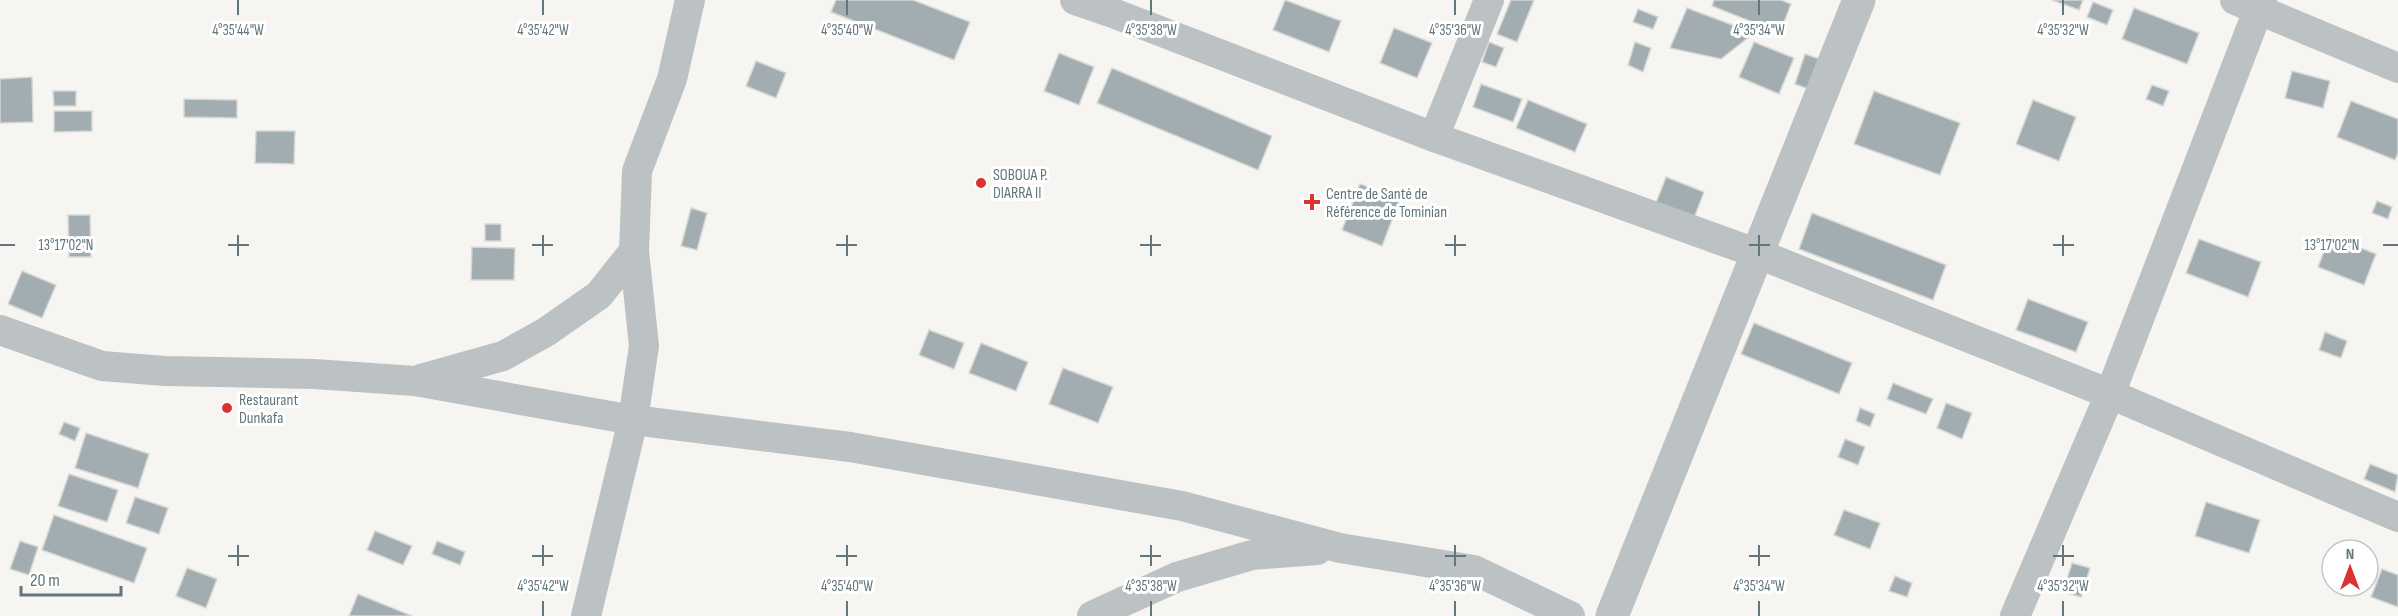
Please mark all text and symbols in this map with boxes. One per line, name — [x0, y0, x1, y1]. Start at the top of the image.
text: 4°35'44"W — [212, 21, 264, 40]
text: 4°35'42"W — [517, 21, 569, 40]
text: 4°35'40"W — [821, 21, 873, 40]
text: 4°35'38"W — [1125, 21, 1177, 40]
text: 4°35'36"W — [1429, 21, 1481, 40]
text: 4°35'34"W — [1733, 21, 1785, 40]
text: 4°35'32"W — [2037, 21, 2089, 40]
place label: SOBOUA P. DIARRA II — [993, 166, 1047, 203]
marker: SOBOUA P. DIARRA II — [974, 176, 988, 190]
place label: Centre de Santé de Référence de Tominian — [1326, 185, 1447, 222]
marker: Centre de Santé de Référence de Tominian — [1303, 193, 1321, 211]
text: 13°17'02"N — [39, 236, 93, 255]
text: 13°17'02"N — [2305, 236, 2359, 255]
place label: Restaurant Dunkafa — [239, 391, 298, 428]
marker: Restaurant Dunkafa — [220, 401, 234, 415]
north arrow — [2320, 538, 2380, 598]
text: N — [2346, 545, 2354, 564]
scale bar — [21, 559, 122, 597]
text: 20 m — [30, 570, 60, 591]
text: 4°35'42"W — [517, 577, 569, 596]
text: 4°35'40"W — [821, 577, 873, 596]
text: 4°35'38"W — [1125, 577, 1177, 596]
text: 4°35'36"W — [1429, 577, 1481, 596]
text: 4°35'34"W — [1733, 577, 1785, 596]
text: 4°35'32"W — [2037, 577, 2089, 596]

